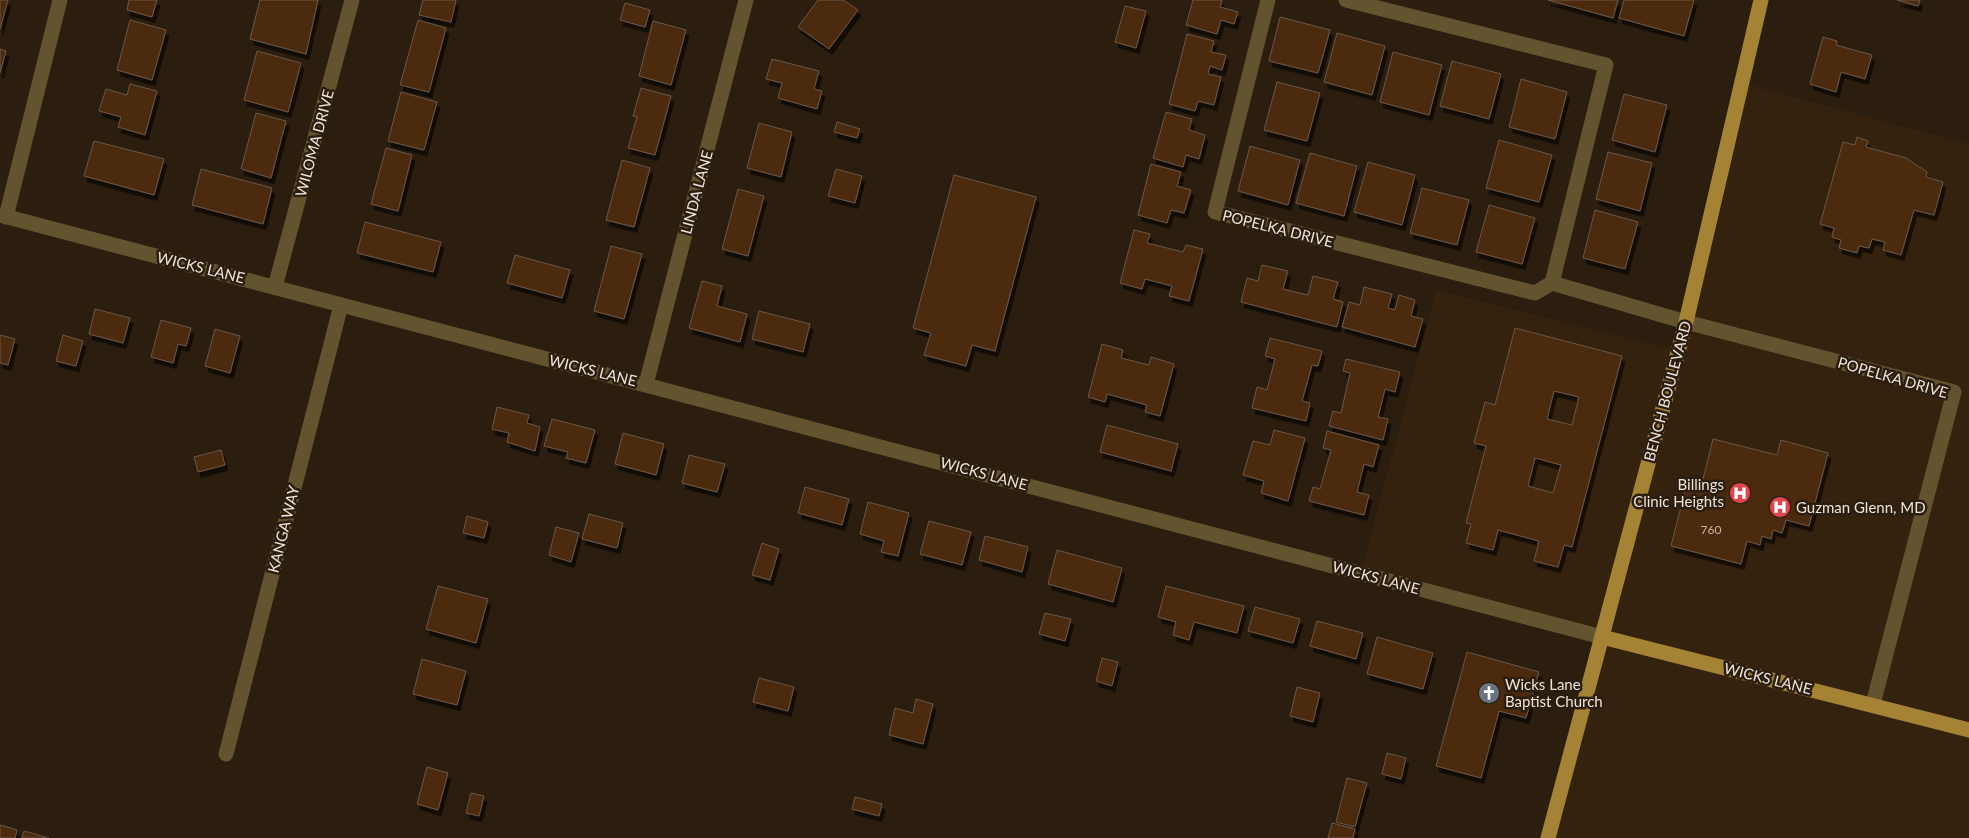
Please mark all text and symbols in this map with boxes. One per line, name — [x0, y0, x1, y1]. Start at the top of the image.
street label: WILOMA DRIVE — [291, 87, 337, 199]
street label: LINDA LANE — [676, 148, 716, 236]
street label: POPELKA DRIVE — [1221, 206, 1335, 250]
street label: WICKS LANE — [155, 247, 247, 287]
street label: BENCH BOULEVARD — [1640, 319, 1694, 463]
street label: WICKS LANE — [547, 350, 639, 390]
street label: POPELKA DRIVE — [1836, 353, 1950, 401]
street label: WICKS LANE — [938, 453, 1030, 493]
place label: Billings Clinic Heights — [1633, 475, 1724, 510]
hospital icon: Billings Clinic Heights — [1728, 481, 1752, 505]
street label: KANGA WAY — [263, 483, 303, 574]
hospital icon: Guzman Glenn, MD — [1768, 495, 1792, 519]
place label: Guzman Glenn, MD — [1796, 498, 1926, 516]
house number: 760 — [1701, 522, 1721, 537]
street label: WICKS LANE — [1330, 557, 1422, 597]
street label: WICKS LANE — [1722, 658, 1814, 698]
place label: Wicks Lane Baptist Church — [1505, 675, 1603, 710]
church icon: Wicks Lane Baptist Church — [1477, 681, 1501, 705]

